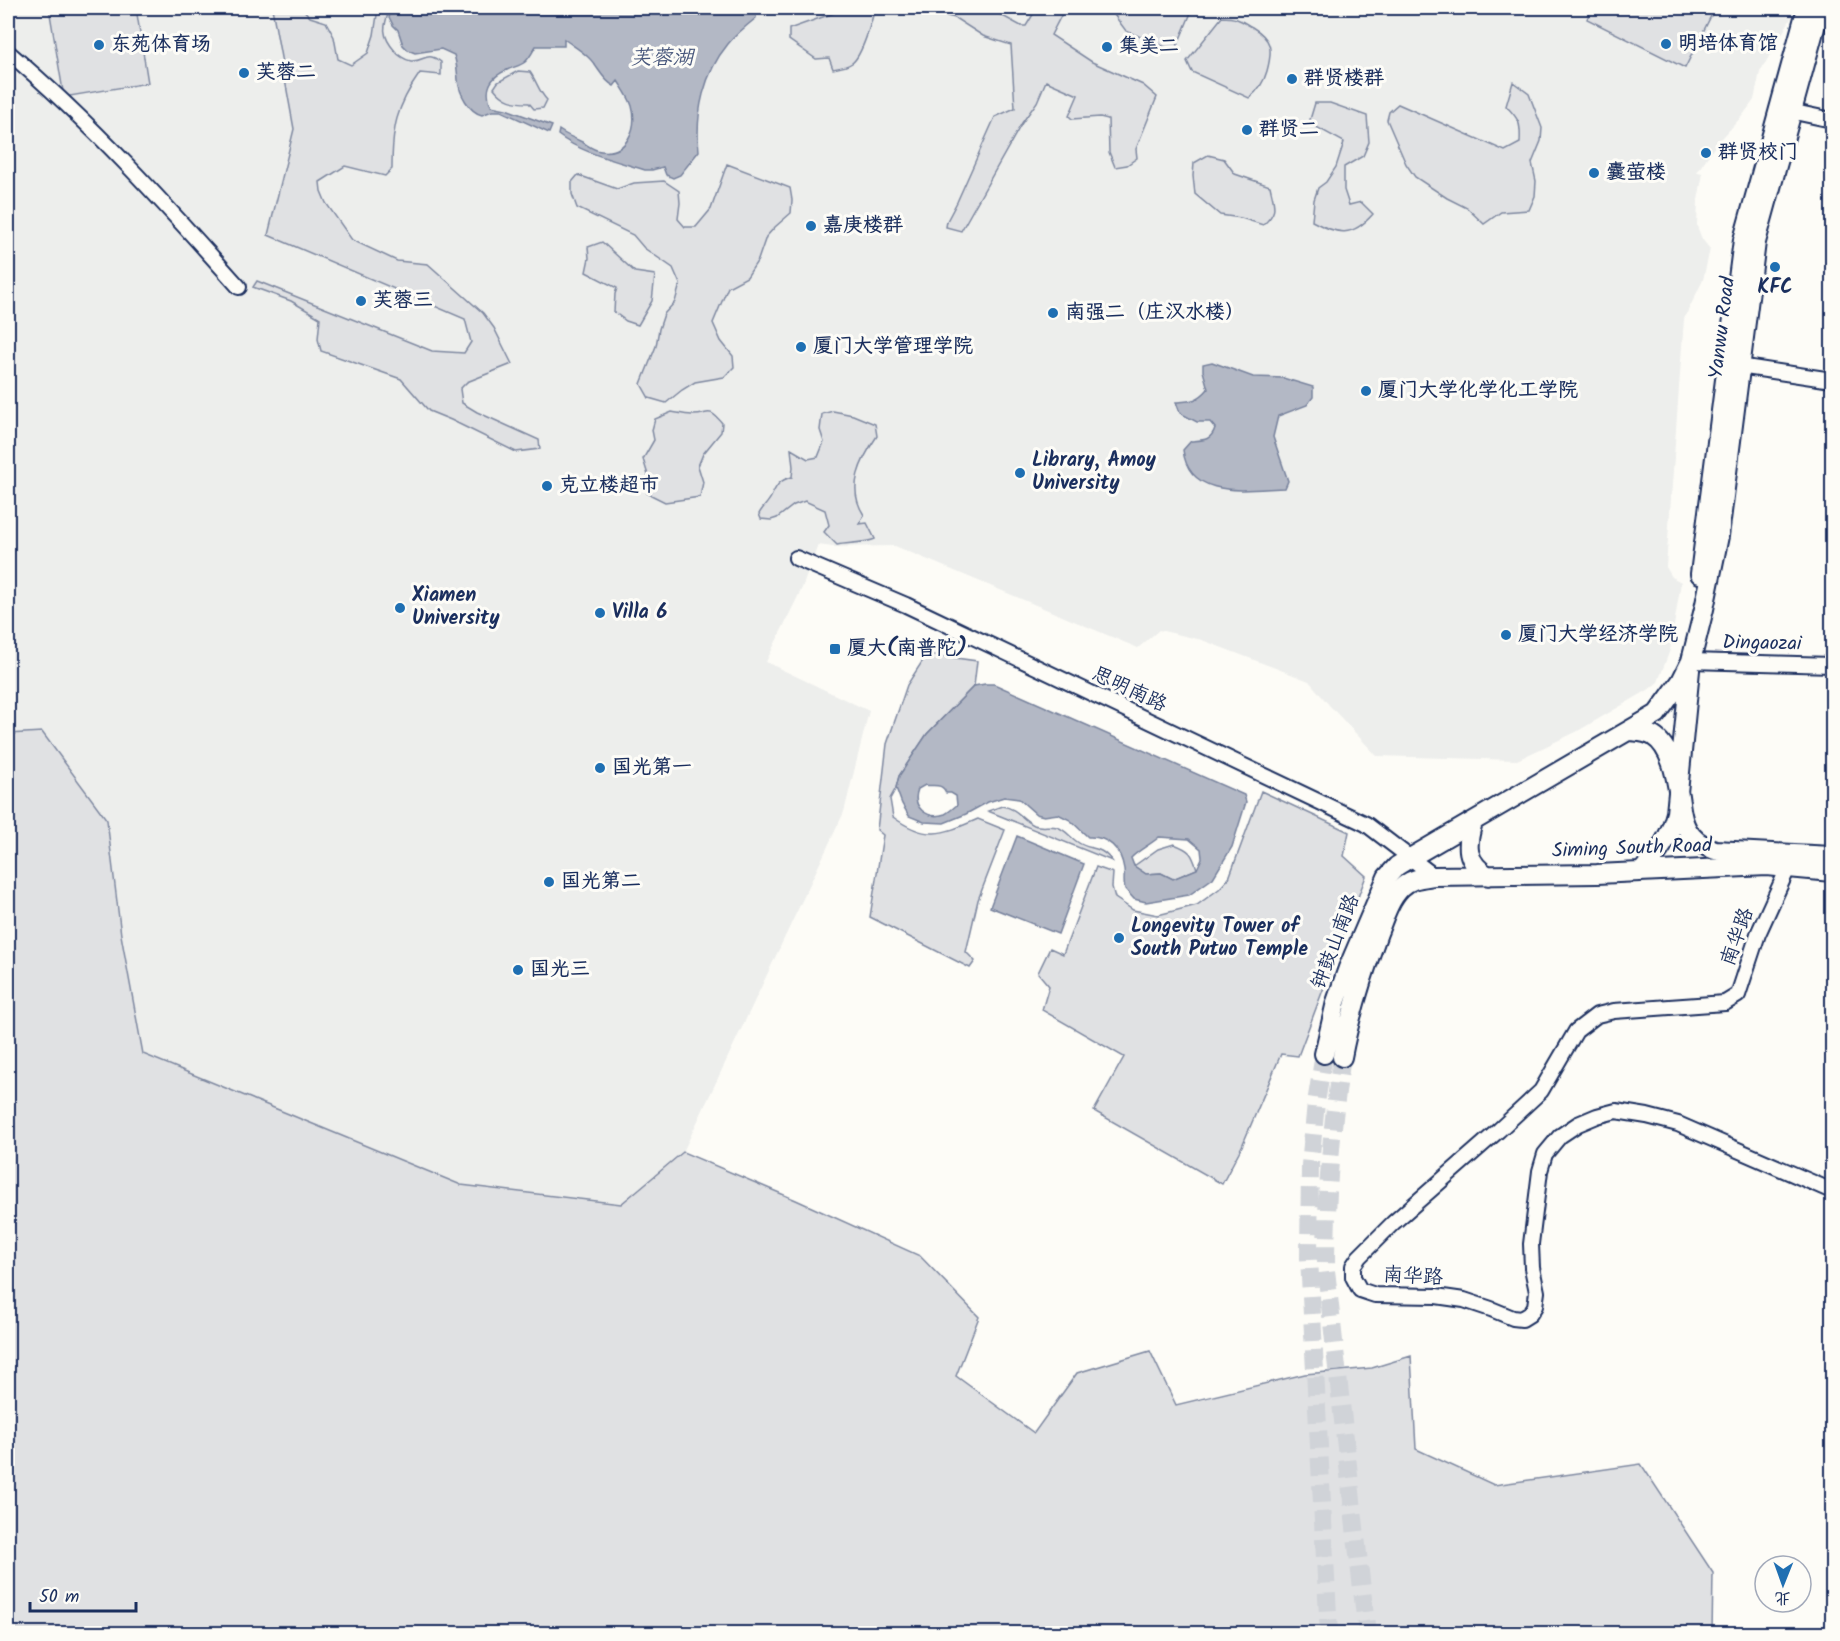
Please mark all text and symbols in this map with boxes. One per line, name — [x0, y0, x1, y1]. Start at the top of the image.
place label: 明培体育馆 — [1678, 28, 1778, 60]
place label: 东苑体育场 — [111, 29, 211, 61]
place label: 集美二 — [1119, 31, 1179, 63]
marker: 明培体育馆 — [1659, 37, 1673, 51]
marker: 东苑体育场 — [92, 38, 106, 52]
marker: 集美二 — [1100, 40, 1114, 54]
water label: 芙蓉湖 — [631, 42, 695, 75]
place label: 芙蓉二 — [256, 57, 316, 89]
place label: 群贤楼群 — [1304, 63, 1384, 95]
marker: 芙蓉二 — [237, 66, 251, 80]
marker: 群贤楼群 — [1285, 72, 1299, 86]
place label: 群贤二 — [1259, 114, 1319, 146]
marker: 群贤二 — [1240, 123, 1254, 137]
place label: 群贤校门 — [1718, 137, 1798, 169]
marker: 群贤校门 — [1699, 146, 1713, 160]
place label: 囊萤楼 — [1606, 157, 1666, 189]
marker: 囊萤楼 — [1587, 166, 1601, 180]
place label: 嘉庚楼群 — [823, 210, 903, 242]
marker: 嘉庚楼群 — [804, 219, 818, 233]
marker: KFC — [1768, 260, 1782, 274]
place label: KFC — [1757, 272, 1793, 304]
street label: Yanwu Road — [1701, 274, 1745, 381]
place label: 芙蓉三 — [373, 285, 433, 317]
marker: 芙蓉三 — [354, 294, 368, 308]
place label: 南强二（庄汉水楼） — [1065, 297, 1245, 329]
marker: 南强二（庄汉水楼） — [1046, 306, 1060, 320]
place label: 厦门大学管理学院 — [813, 331, 973, 363]
marker: 厦门大学管理学院 — [794, 340, 808, 354]
place label: 厦门大学化学化工学院 — [1378, 375, 1578, 407]
marker: 厦门大学化学化工学院 — [1359, 384, 1373, 398]
place label: Library, Amoy University — [1032, 445, 1157, 500]
marker: Library, Amoy University — [1013, 466, 1027, 480]
place label: 克立楼超市 — [559, 470, 659, 502]
marker: 克立楼超市 — [540, 479, 554, 493]
place label: Xiamen University — [411, 580, 500, 635]
place label: Villa 6 — [612, 597, 667, 629]
marker: Xiamen University — [393, 601, 407, 615]
marker: Villa 6 — [593, 606, 607, 620]
place label: 厦门大学经济学院 — [1518, 619, 1678, 651]
street label: Dingaozai — [1722, 627, 1803, 661]
marker: 厦门大学经济学院 — [1499, 628, 1513, 642]
place label: 厦大(南普陀) — [847, 633, 967, 665]
marker: 厦大(南普陀) — [828, 642, 842, 656]
street label: 思明南路 — [1086, 659, 1173, 722]
place label: 国光第一 — [612, 752, 692, 784]
marker: 国光第一 — [593, 761, 607, 775]
street label: Siming South Road — [1551, 830, 1714, 868]
place label: 国光第二 — [561, 866, 641, 898]
marker: 国光第二 — [542, 875, 556, 889]
street label: 钟鼓山南路 — [1303, 889, 1369, 994]
street label: 南华路 — [1713, 902, 1764, 971]
place label: Longevity Tower of South Putuo Temple — [1131, 911, 1308, 966]
marker: Longevity Tower of South Putuo Temple — [1112, 931, 1126, 945]
place label: 国光三 — [530, 954, 590, 986]
marker: 国光三 — [511, 963, 525, 977]
street label: 南华路 — [1382, 1259, 1445, 1295]
north arrow — [1753, 1554, 1813, 1614]
scale bar — [30, 1575, 136, 1613]
text: 50 m — [39, 1583, 79, 1612]
text: 北 — [1775, 1585, 1791, 1610]

